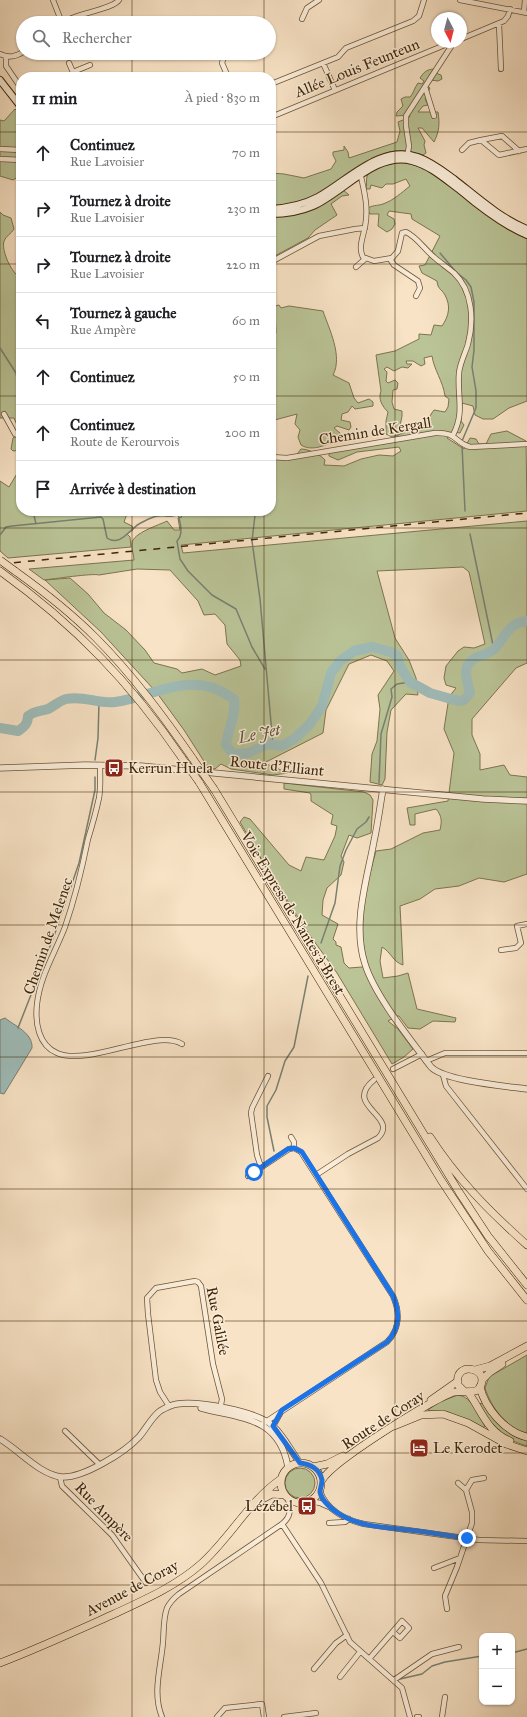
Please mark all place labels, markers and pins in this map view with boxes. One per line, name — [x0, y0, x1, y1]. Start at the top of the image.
bus stop icon: Kerrun Huela — [103, 757, 125, 779]
place label: Kerrun Huela — [128, 759, 214, 777]
hotel icon: Le Kerodet — [408, 1437, 430, 1459]
place label: Le Kerodet — [433, 1439, 503, 1457]
bus stop icon: Lézébel — [296, 1495, 318, 1517]
place label: Lézébel — [245, 1497, 294, 1515]

